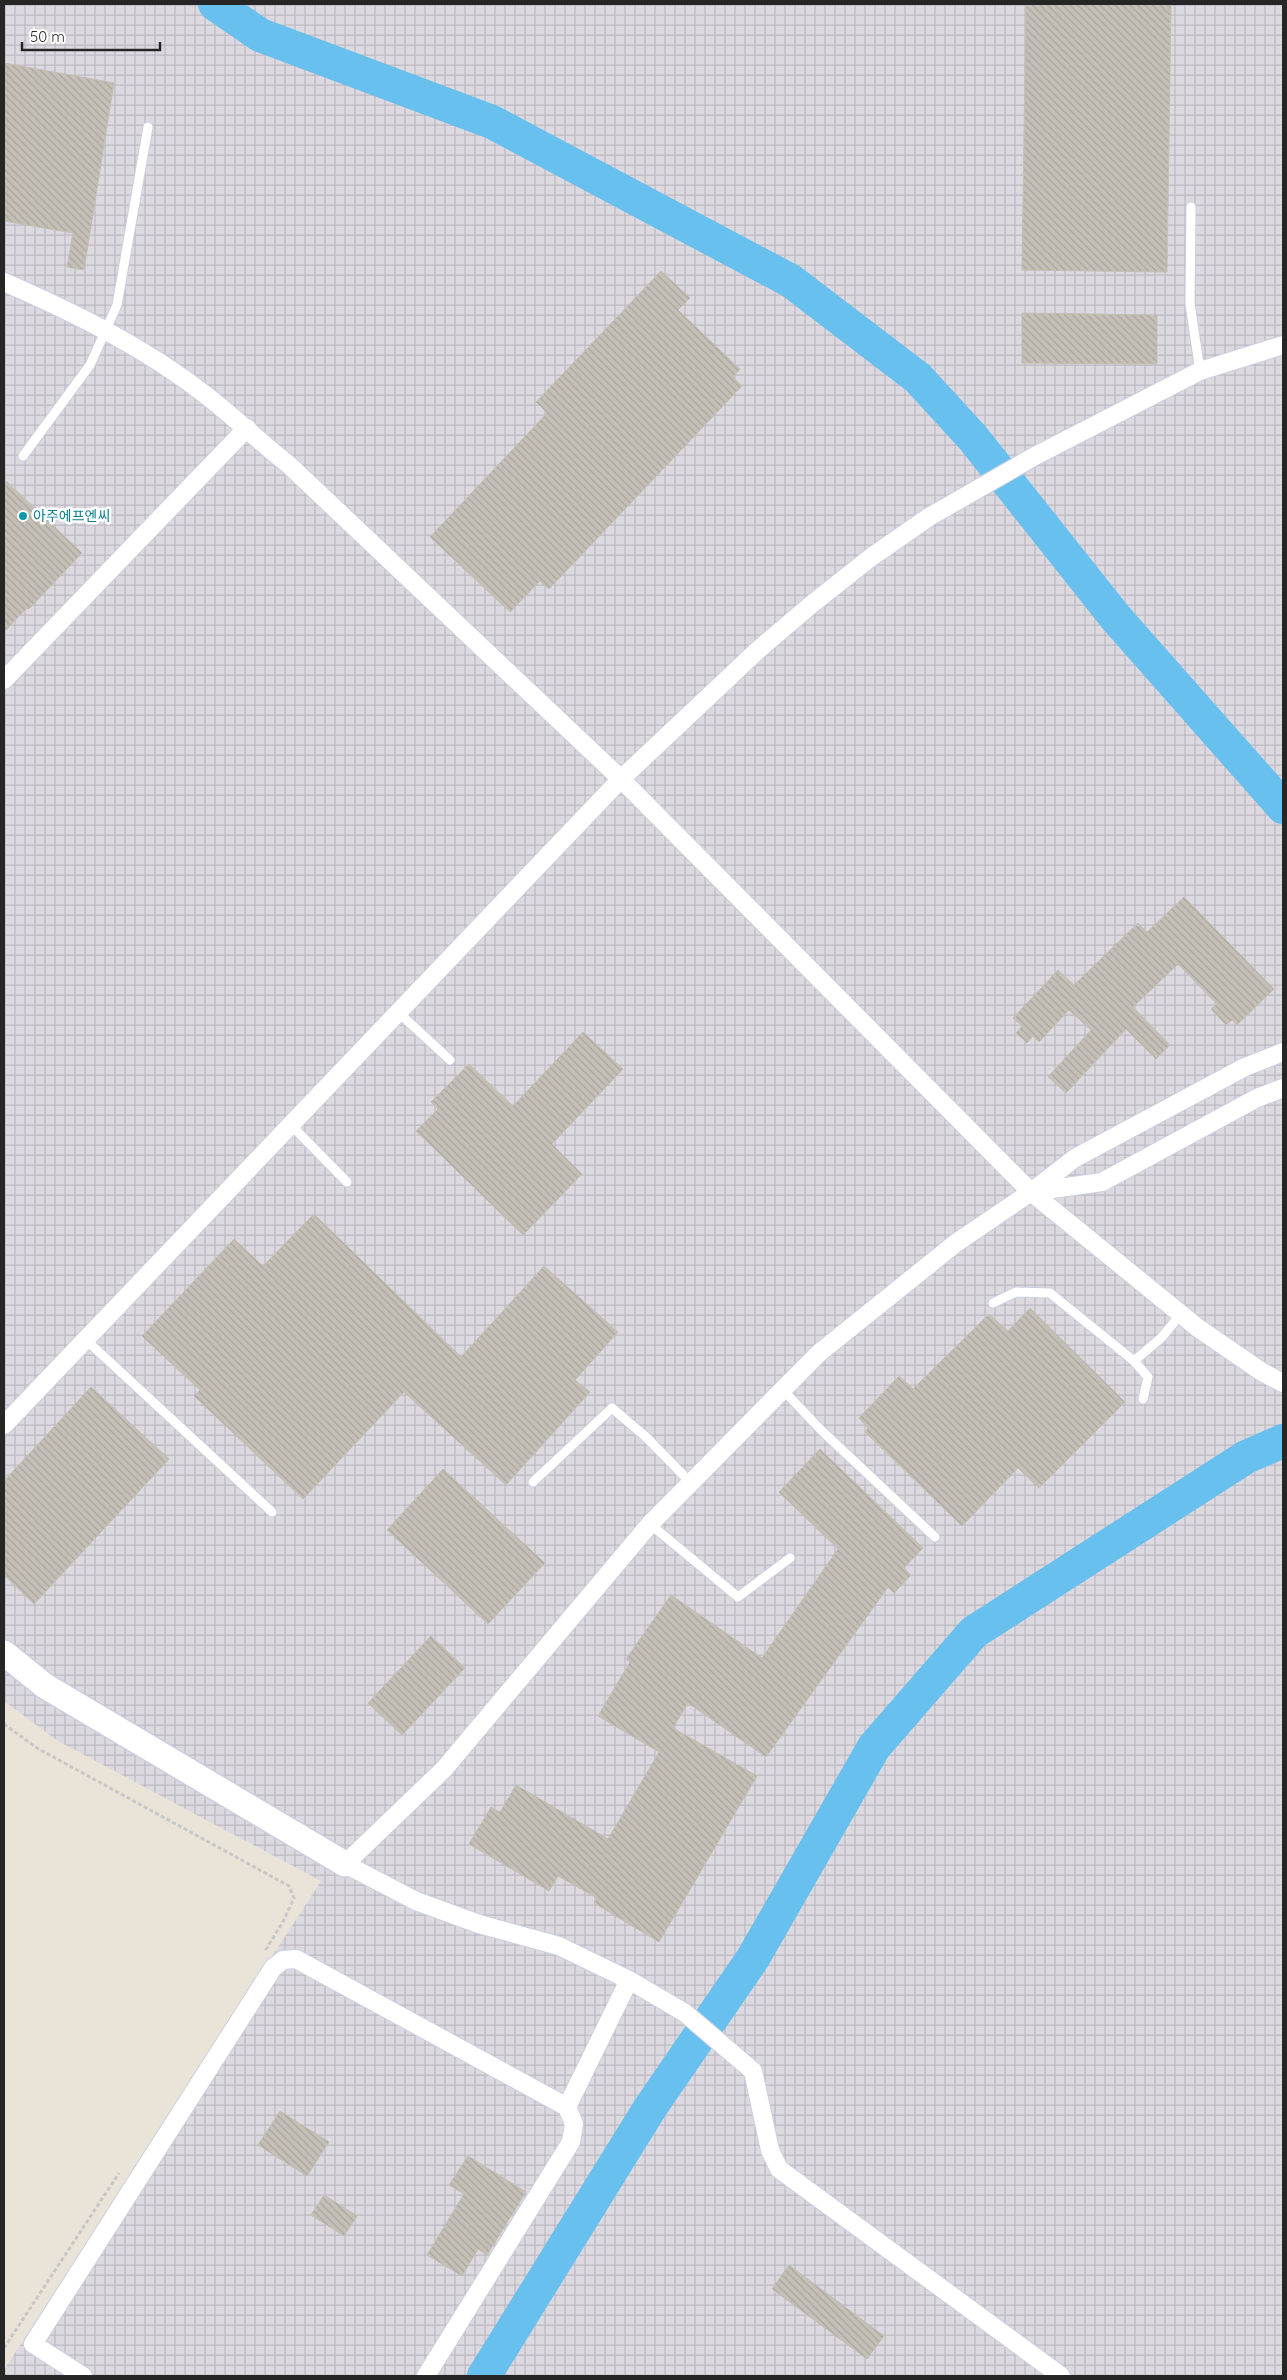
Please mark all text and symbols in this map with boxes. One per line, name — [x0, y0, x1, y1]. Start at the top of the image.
scale bar — [22, 20, 160, 52]
text: 50 m — [30, 27, 65, 46]
place label: 아주에프엔씨 — [33, 507, 110, 525]
marker: 아주에프엔씨 — [17, 510, 29, 522]

